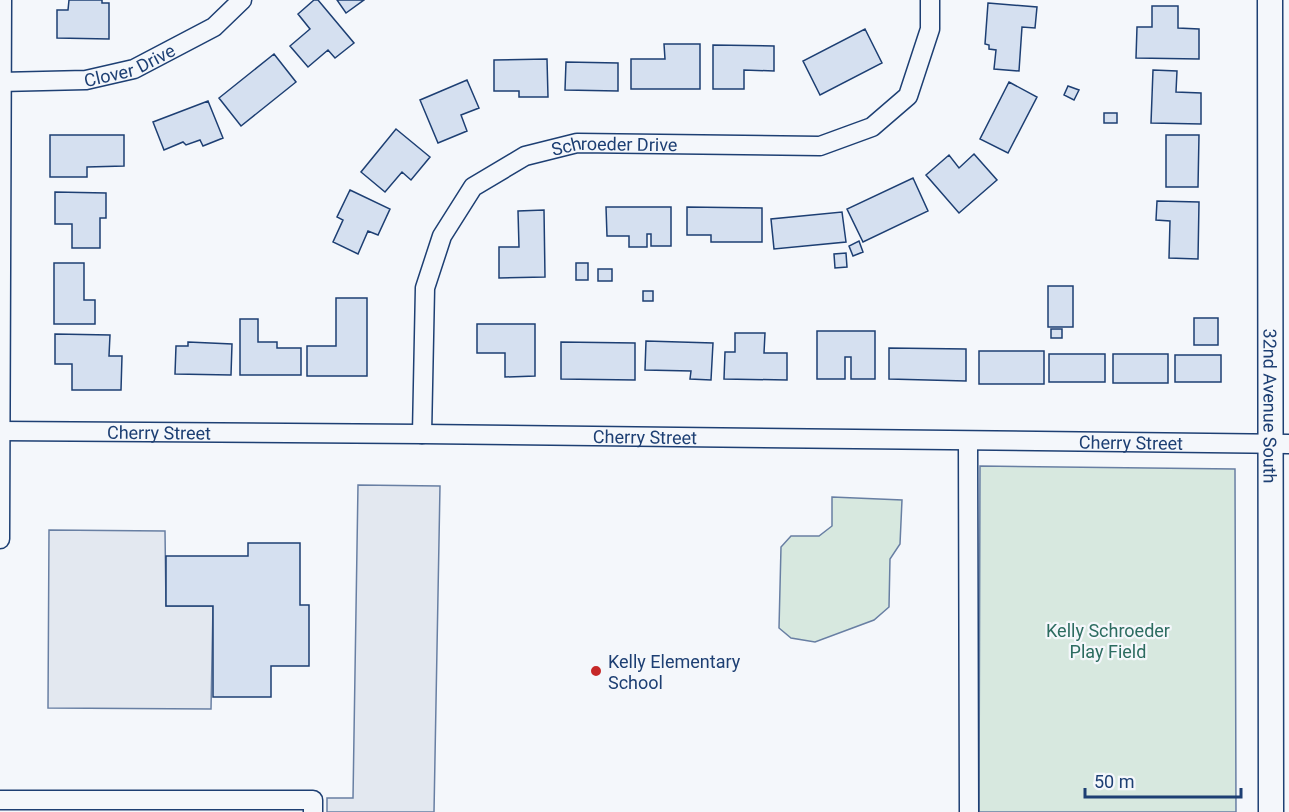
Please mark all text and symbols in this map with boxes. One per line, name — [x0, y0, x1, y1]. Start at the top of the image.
street label: Clover Drive — [82, 39, 178, 91]
street label: Schroeder Drive — [549, 132, 678, 160]
street label: 32nd Avenue South — [1260, 329, 1281, 483]
street label: Cherry Street — [107, 421, 211, 443]
street label: Cherry Street — [593, 425, 697, 448]
street label: Cherry Street — [1079, 431, 1183, 453]
park label: Kelly Schroeder Play Field — [1046, 620, 1170, 662]
place label: Kelly Elementary School — [608, 651, 741, 693]
marker: Kelly Elementary School — [589, 664, 603, 678]
scale bar — [1085, 761, 1241, 799]
text: 50 m — [1094, 771, 1134, 792]

